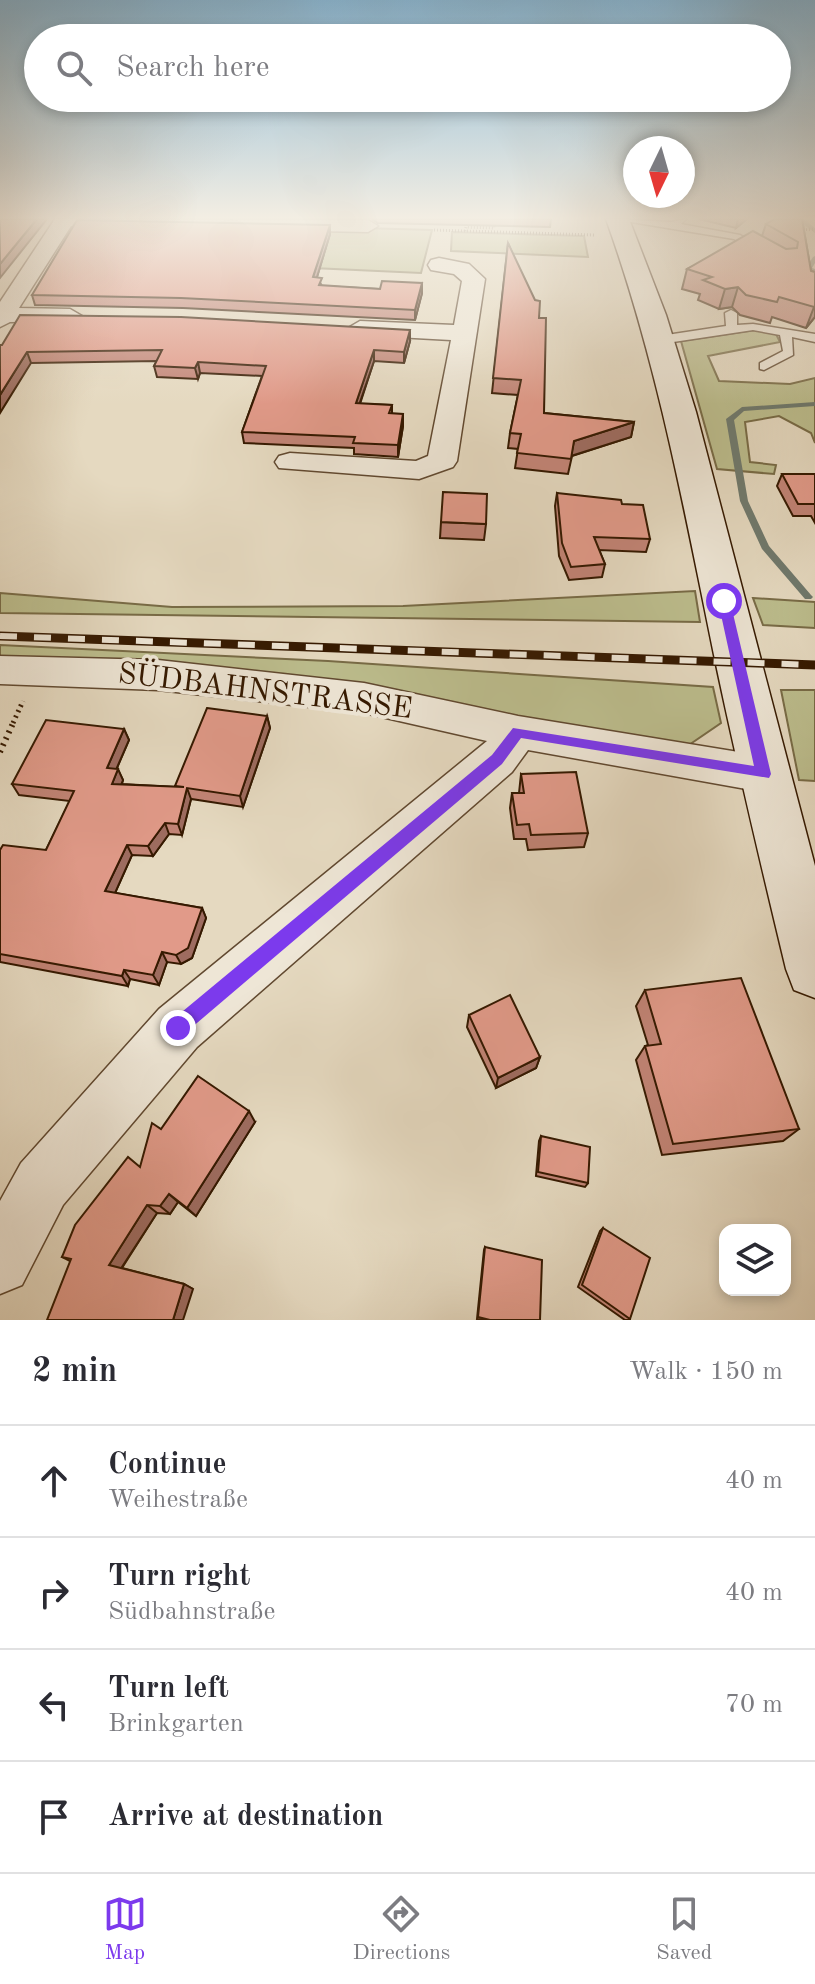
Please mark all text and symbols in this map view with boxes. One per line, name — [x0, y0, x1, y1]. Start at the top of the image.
search box — [24, 24, 791, 112]
icon: search — [52, 46, 96, 90]
text: Search here — [116, 53, 270, 83]
north arrow — [623, 136, 695, 208]
route start — [706, 583, 742, 619]
street label: SÜDBAHNSTRASSE — [116, 655, 414, 725]
route end — [160, 1010, 196, 1046]
map controls — [719, 1224, 791, 1296]
button: layers — [719, 1224, 791, 1296]
text: 2 min — [32, 1355, 117, 1389]
text: Walk · 150 m — [629, 1359, 783, 1385]
text: Continue — [108, 1450, 227, 1480]
icon: ahead — [32, 1459, 76, 1503]
text: 40 m — [725, 1468, 783, 1494]
text: Weihestraße — [108, 1487, 248, 1513]
text: Turn right — [108, 1562, 250, 1592]
icon: right — [32, 1571, 76, 1615]
text: 40 m — [725, 1580, 783, 1606]
text: Südbahnstraße — [108, 1599, 275, 1625]
text: Turn left — [108, 1674, 229, 1704]
icon: left — [32, 1683, 76, 1727]
text: 70 m — [725, 1692, 783, 1718]
text: Brinkgarten — [108, 1711, 244, 1737]
icon: arrive — [32, 1795, 76, 1839]
text: Arrive at destination — [108, 1802, 383, 1832]
tab: Map — [103, 1892, 147, 1967]
tab: Directions — [353, 1892, 450, 1967]
tab: Saved — [656, 1892, 712, 1967]

